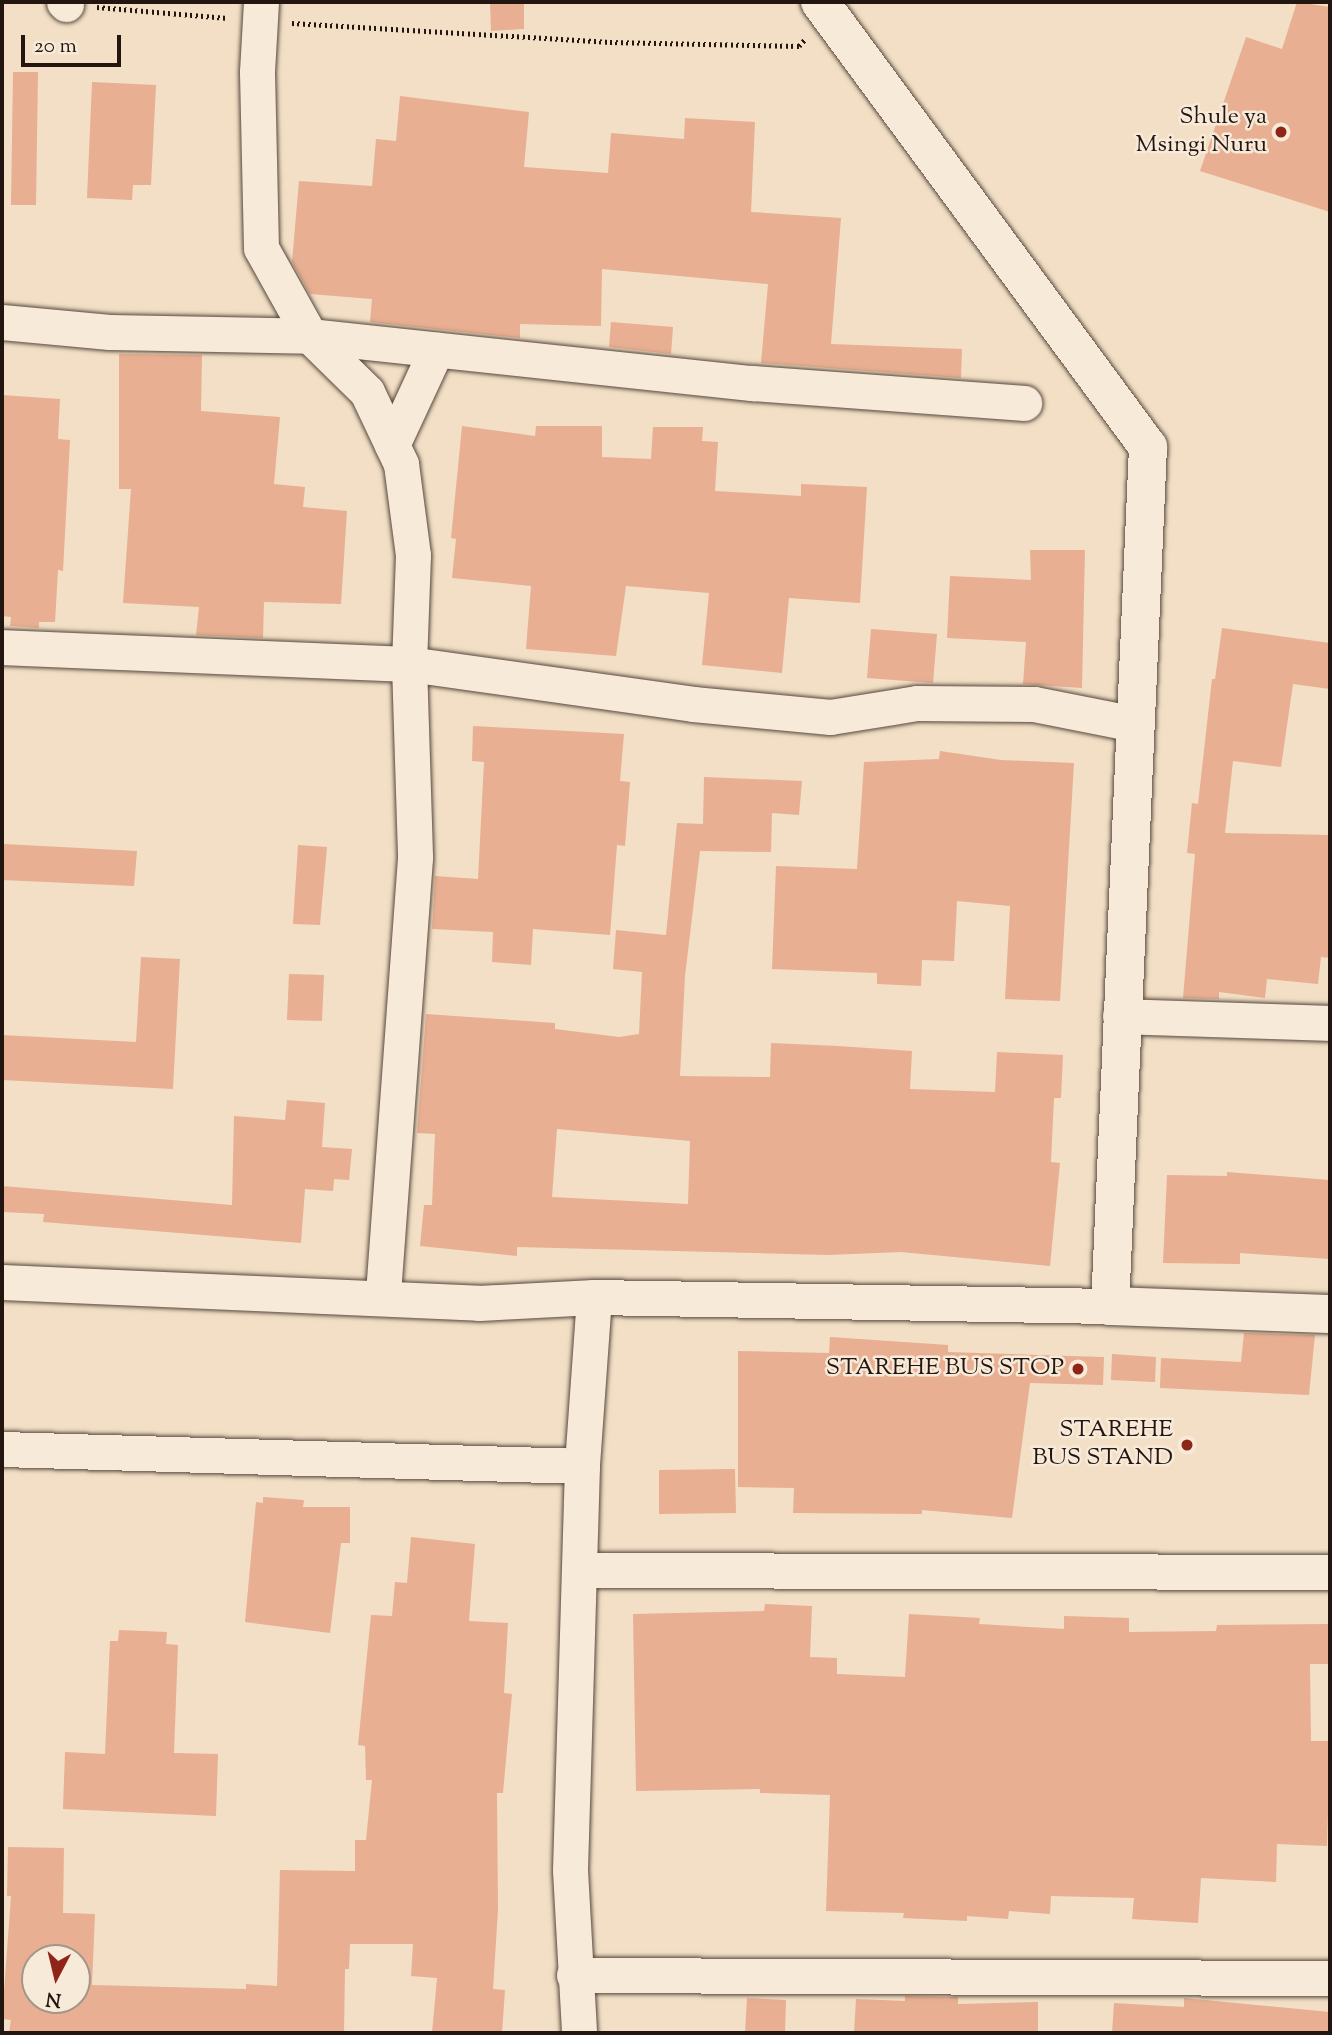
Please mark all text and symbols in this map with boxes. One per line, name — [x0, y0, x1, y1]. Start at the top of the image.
scale bar — [24, 21, 124, 65]
text: 20 m — [34, 32, 77, 62]
place label: Shule ya Msingi Nuru — [1135, 104, 1267, 160]
marker: Shule ya Msingi Nuru — [1273, 124, 1289, 140]
place label: STAREHE BUS STOP — [826, 1355, 1064, 1383]
marker: STAREHE BUS STOP — [1070, 1361, 1086, 1377]
place label: STAREHE BUS STAND — [1032, 1417, 1173, 1473]
marker: STAREHE BUS STAND — [1179, 1437, 1195, 1453]
north arrow — [21, 1944, 91, 2014]
text: N — [44, 1984, 63, 2013]

